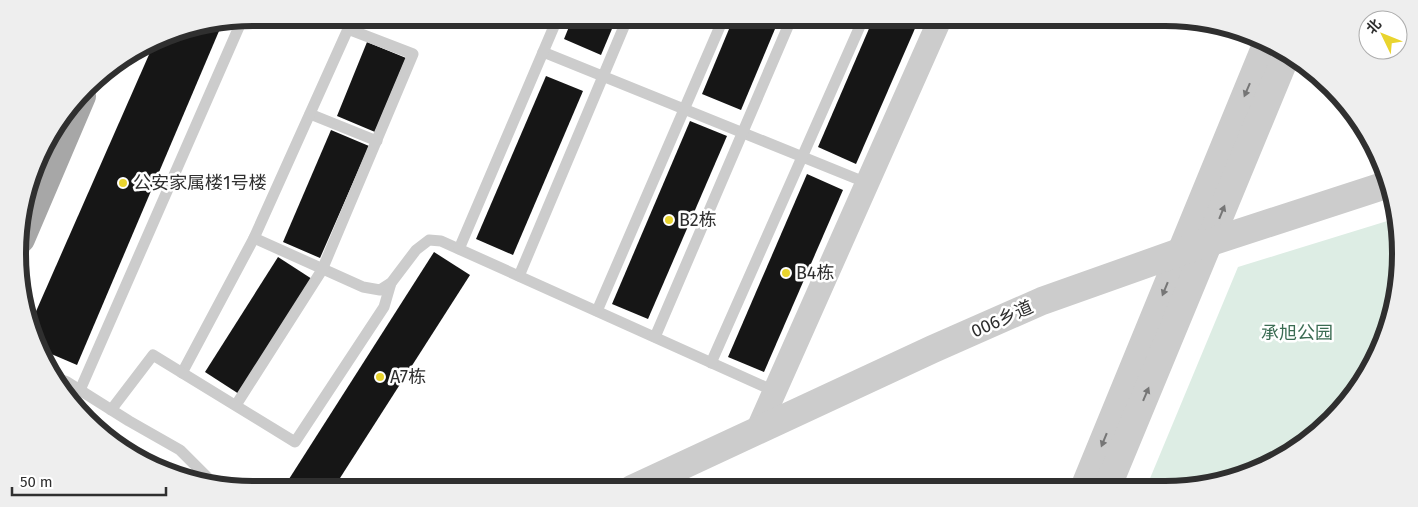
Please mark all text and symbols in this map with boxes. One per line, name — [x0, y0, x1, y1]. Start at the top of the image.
north arrow — [1358, 10, 1408, 60]
text: 北 — [1363, 16, 1385, 37]
one-way arrow — [1243, 83, 1251, 98]
place label: 公安家属楼1号楼 — [133, 172, 267, 194]
marker: 公安家属楼1号楼 — [117, 177, 129, 189]
one-way arrow — [1218, 204, 1226, 219]
place label: B2栋 — [679, 209, 717, 231]
marker: B2栋 — [663, 214, 675, 226]
place label: B4栋 — [796, 262, 834, 284]
marker: B4栋 — [780, 267, 792, 279]
one-way arrow — [1161, 282, 1169, 297]
street label: 006乡道 — [968, 296, 1036, 342]
park label: 承旭公园 — [1261, 322, 1333, 344]
place label: A7栋 — [390, 366, 426, 388]
marker: A7栋 — [374, 371, 386, 383]
one-way arrow — [1142, 387, 1150, 401]
one-way arrow — [1099, 432, 1107, 447]
scale bar — [12, 464, 166, 496]
text: 50 m — [20, 473, 53, 491]

